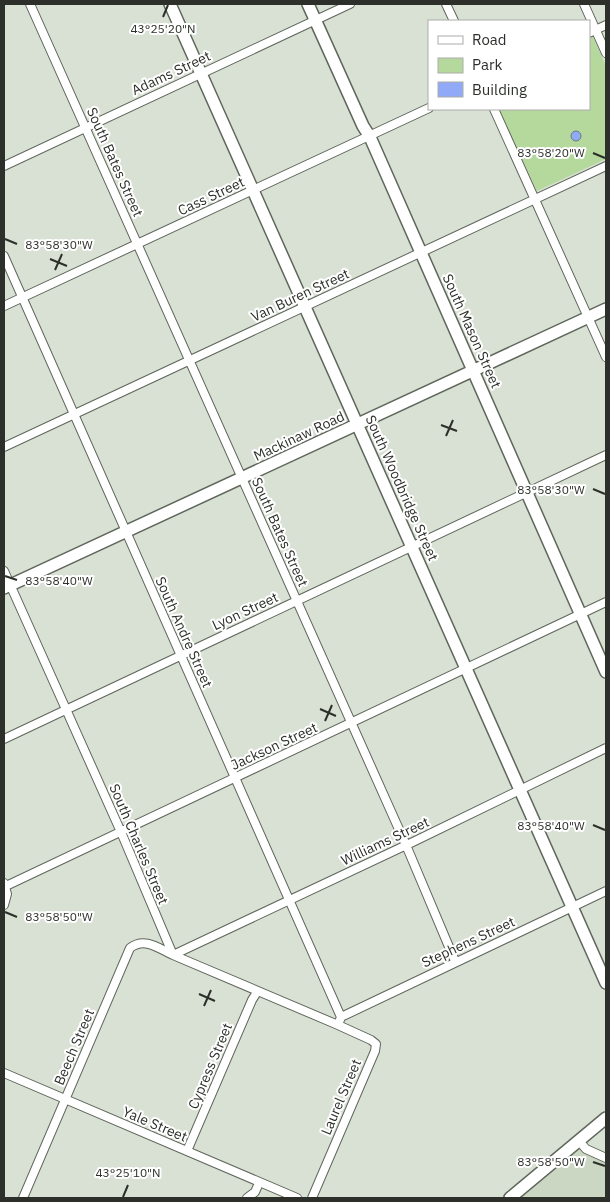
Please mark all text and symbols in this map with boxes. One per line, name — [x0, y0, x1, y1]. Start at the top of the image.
legend — [428, 20, 590, 110]
text: 43°25'20"N — [130, 21, 196, 36]
text: Road — [472, 30, 507, 49]
street label: Adams Street — [129, 47, 214, 99]
text: Park — [472, 55, 502, 74]
text: Building — [472, 80, 527, 99]
street label: South Bates Street — [83, 105, 147, 220]
text: 83°58'20"W — [517, 145, 585, 160]
street label: Cass Street — [175, 173, 247, 219]
text: 83°58'30"W — [25, 237, 93, 252]
street label: Van Buren Street — [248, 264, 352, 326]
street label: South Mason Street — [439, 271, 505, 391]
street label: Mackinaw Road — [251, 407, 347, 465]
street label: South Woodbridge Street — [362, 412, 442, 564]
street label: South Bates Street — [248, 475, 312, 590]
text: 83°58'30"W — [517, 482, 585, 497]
text: 83°58'40"W — [25, 573, 93, 588]
street label: South Andre Street — [151, 574, 217, 690]
street label: Lyon Street — [209, 588, 281, 634]
street label: Jackson Street — [228, 718, 320, 774]
street label: South Charles Street — [105, 781, 173, 907]
street label: Williams Street — [338, 813, 432, 869]
text: 83°58'40"W — [517, 818, 585, 833]
text: 83°58'50"W — [25, 909, 93, 924]
street label: Stephens Street — [418, 912, 518, 971]
street label: Beech Street — [50, 1006, 98, 1088]
street label: Cypress Street — [184, 1020, 236, 1112]
street label: Laurel Street — [317, 1056, 365, 1138]
street label: Yale Street — [120, 1102, 190, 1146]
text: 83°58'50"W — [517, 1154, 585, 1169]
text: 43°25'10"N — [95, 1165, 161, 1180]

